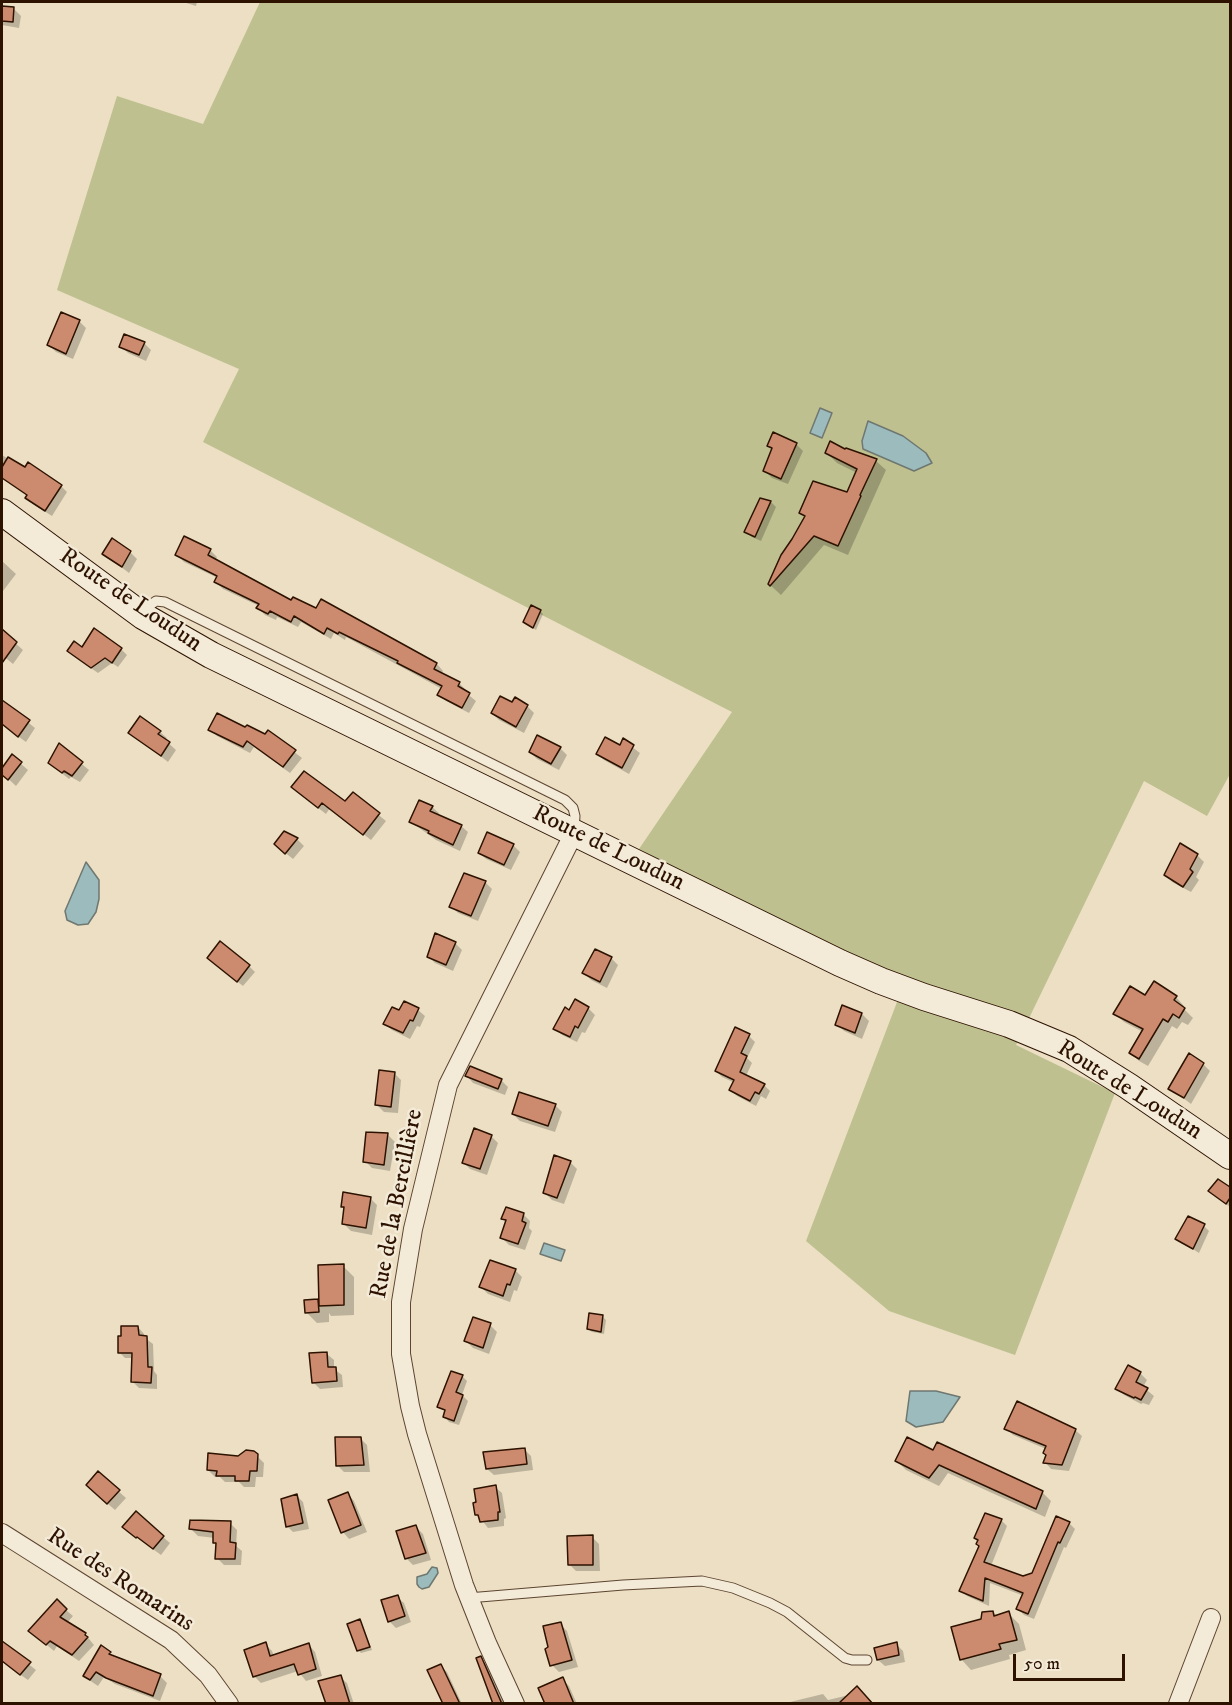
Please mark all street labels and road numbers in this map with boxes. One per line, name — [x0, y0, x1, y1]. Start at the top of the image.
street label: Route de Loudun — [53, 543, 207, 659]
street label: Route de Loudun — [527, 800, 689, 898]
street label: Route de Loudun — [1051, 1035, 1207, 1147]
street label: Rue de la Bercillière — [366, 1107, 430, 1301]
street label: Rue des Romarins — [41, 1523, 199, 1639]

